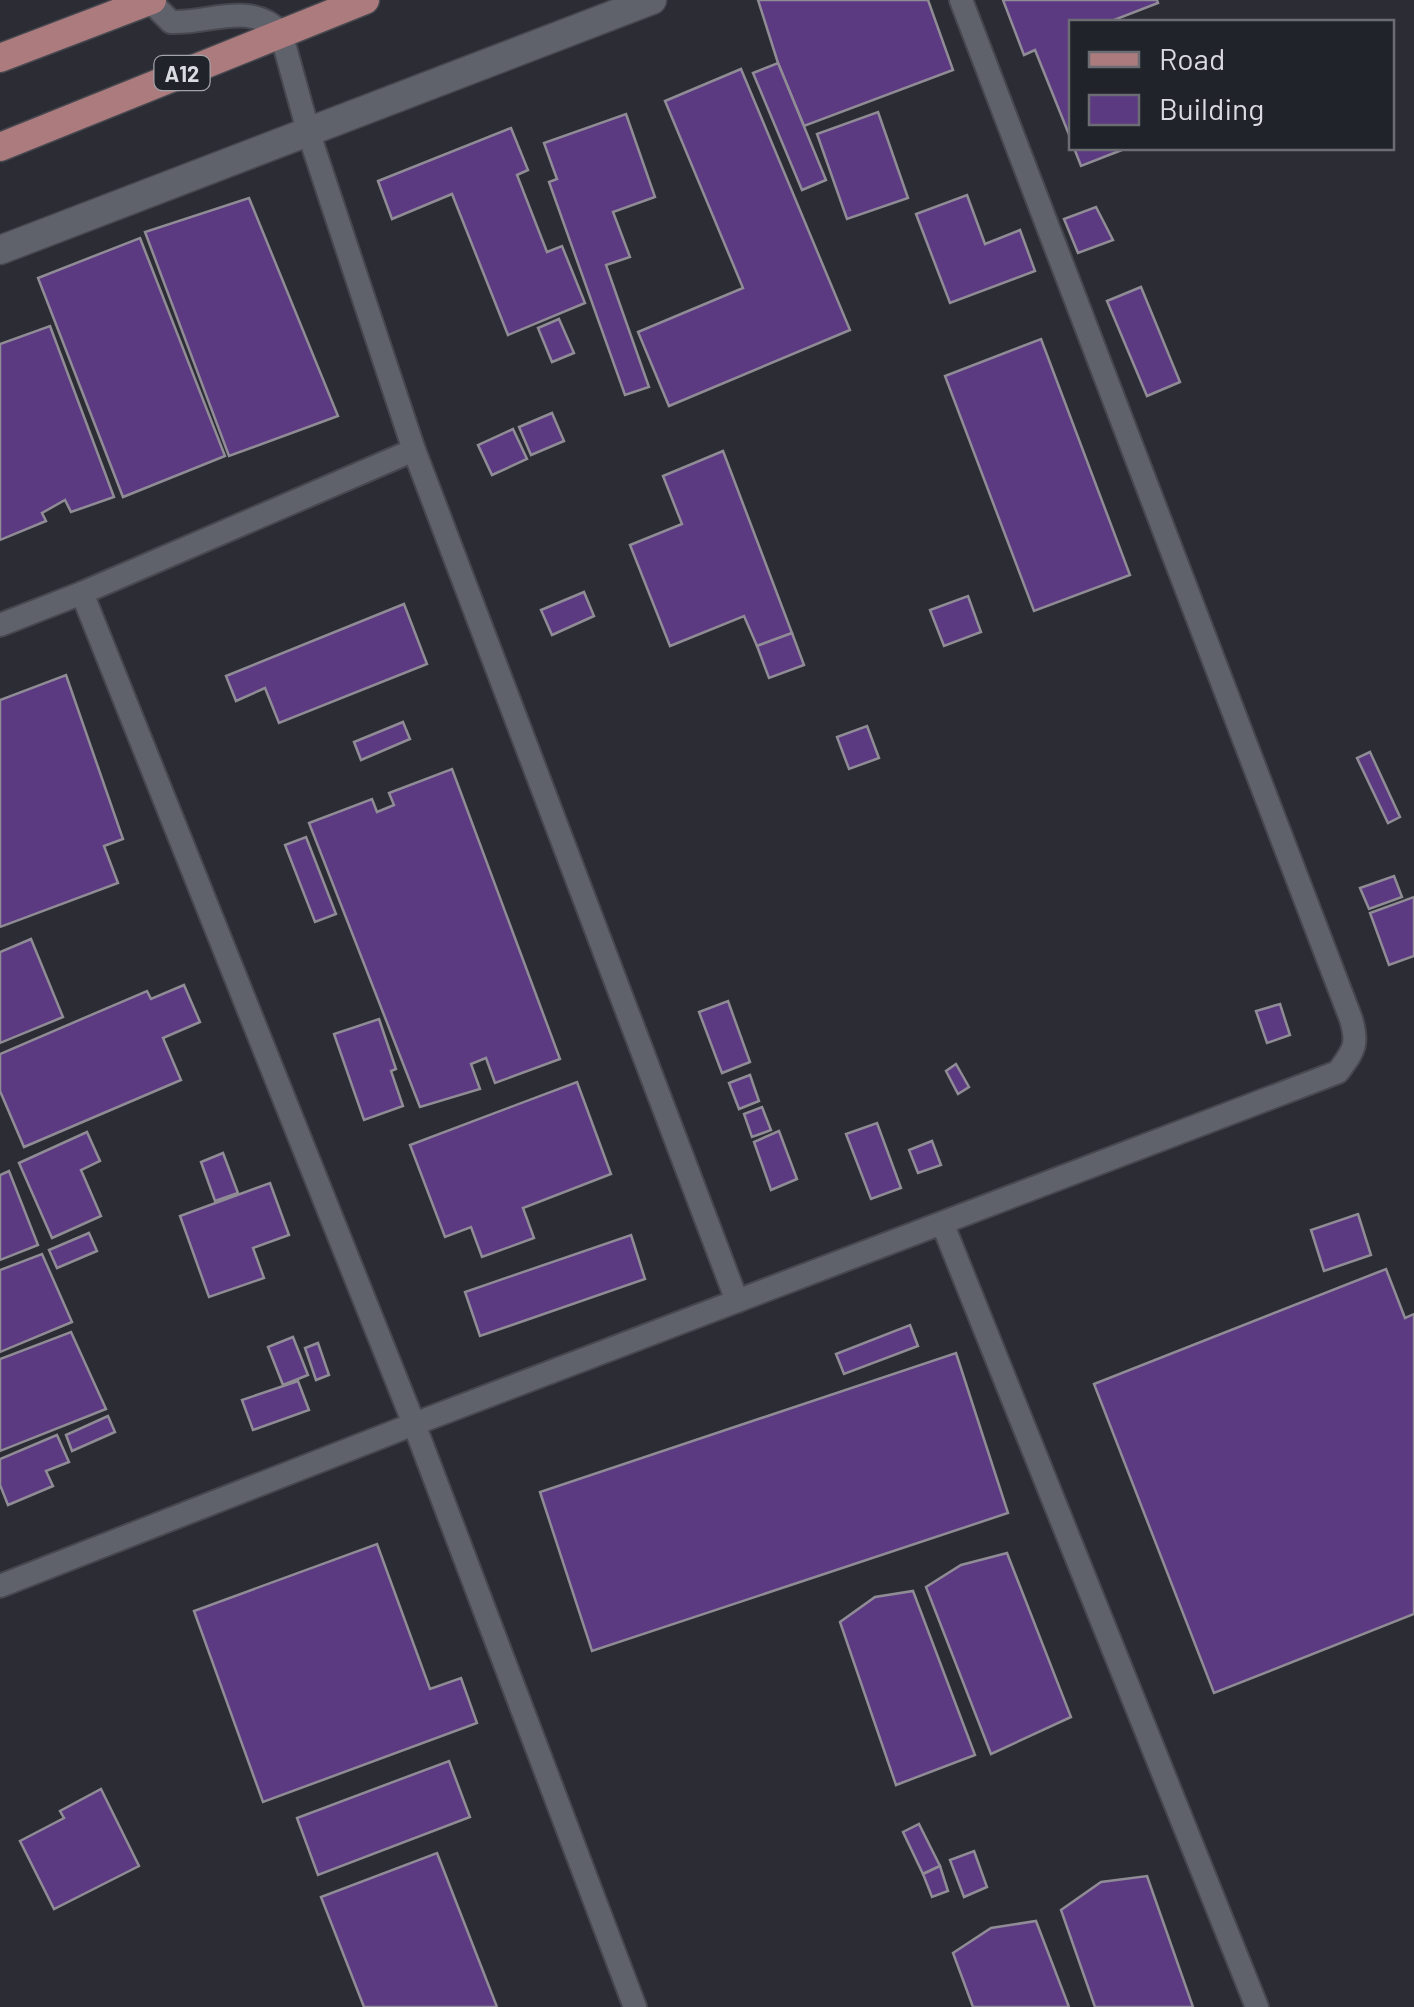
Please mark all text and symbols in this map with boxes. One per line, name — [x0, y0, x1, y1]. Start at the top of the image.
legend — [1069, 20, 1394, 150]
text: Road — [1159, 40, 1225, 76]
road number: A12 — [154, 56, 210, 90]
text: Building — [1159, 90, 1264, 126]

